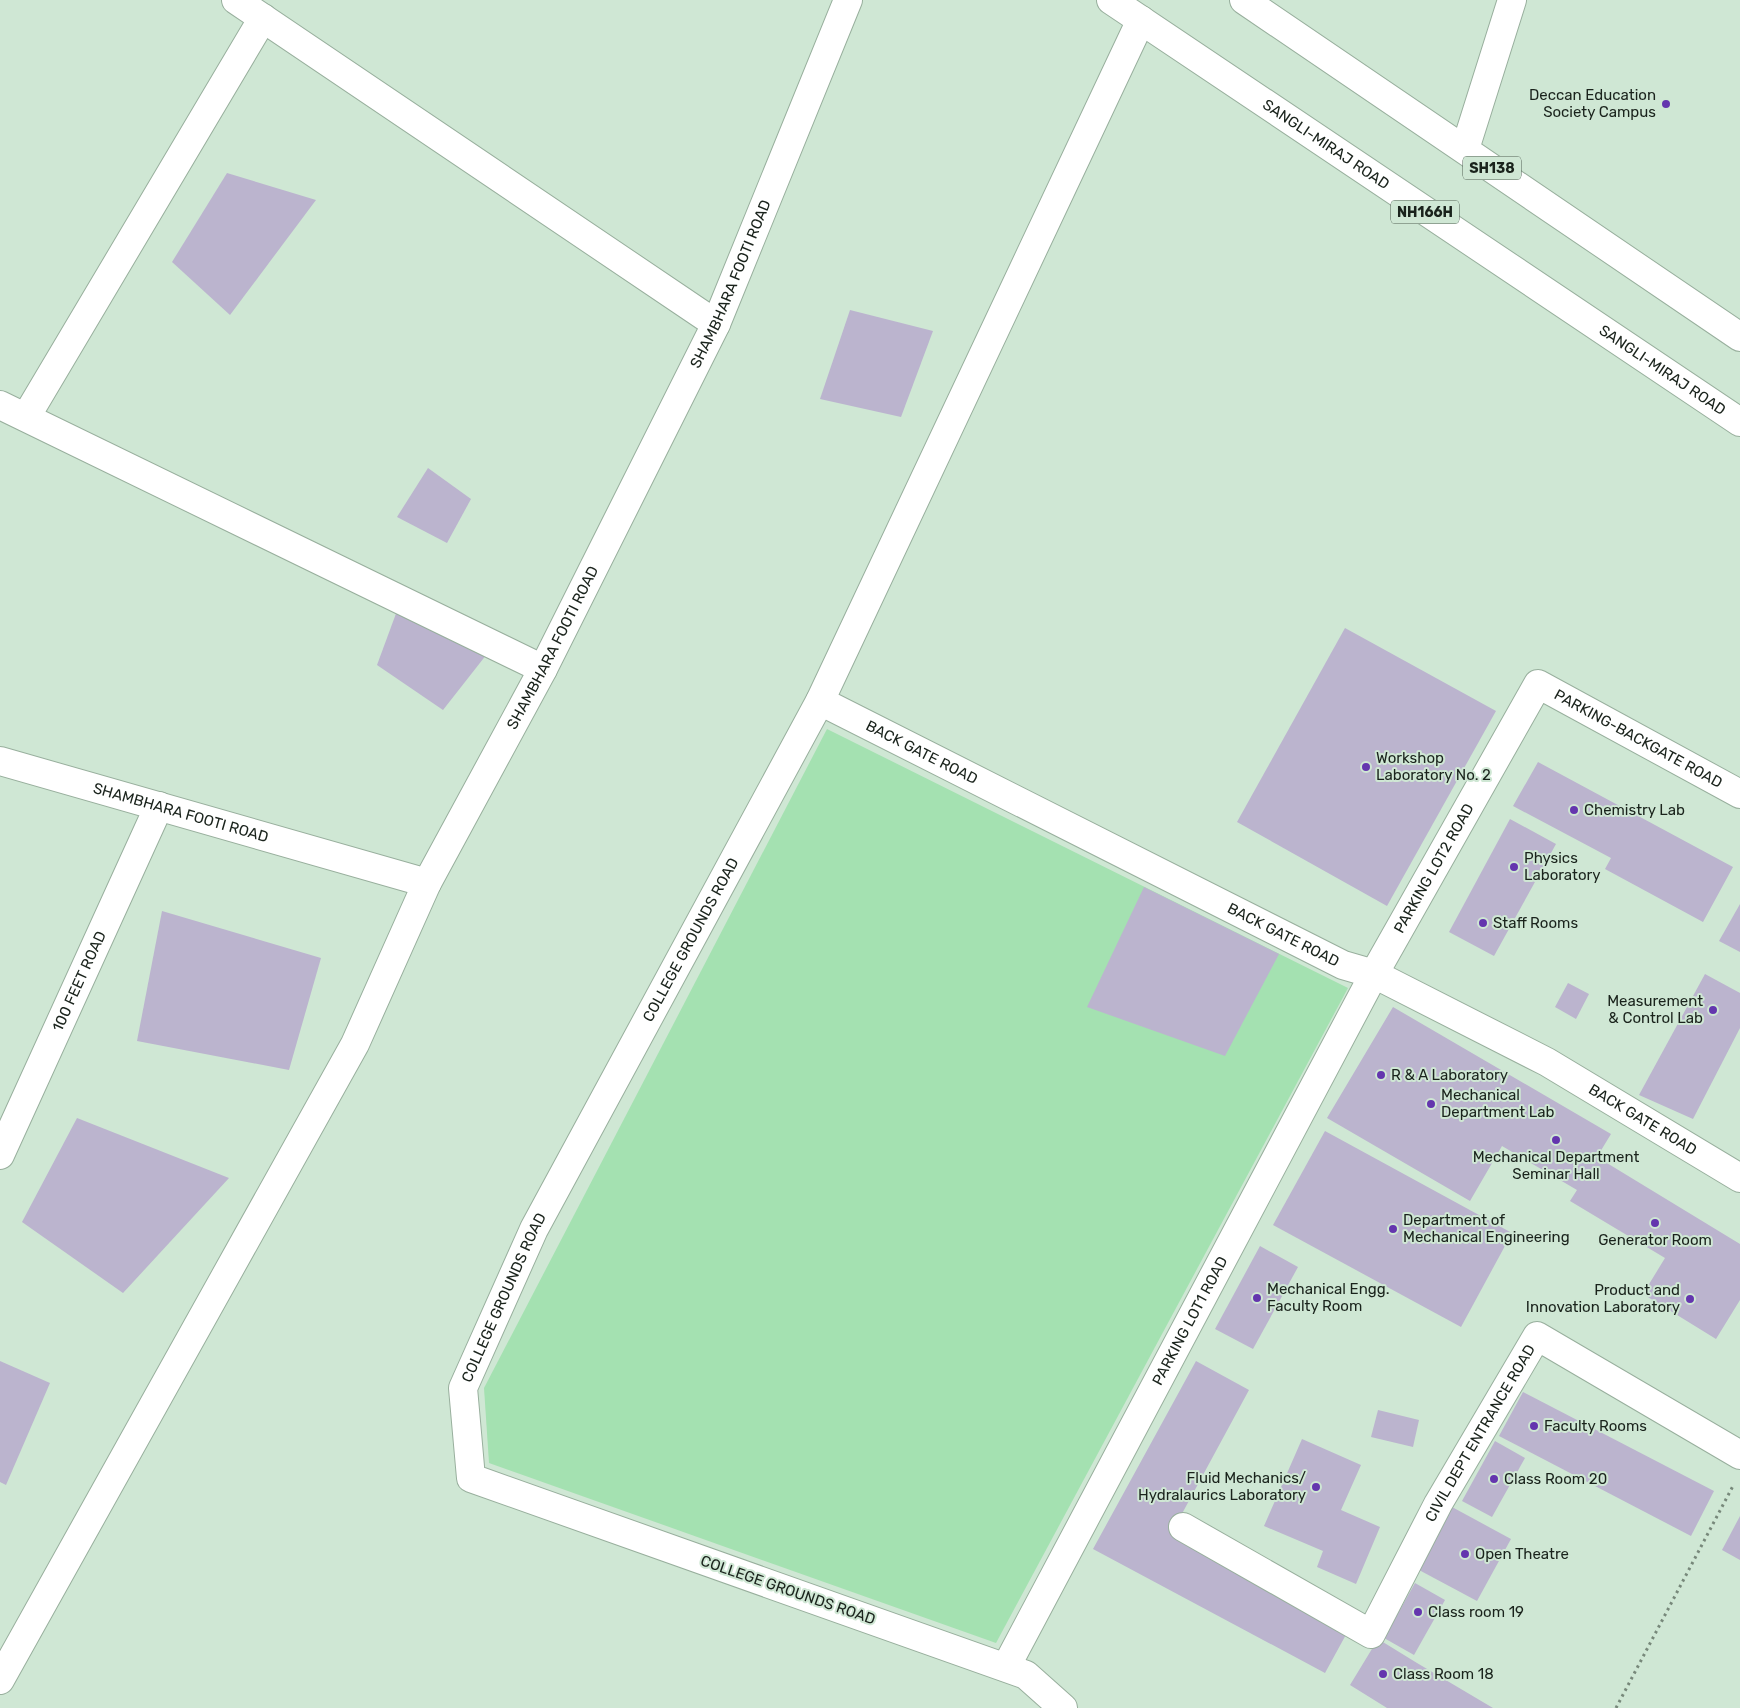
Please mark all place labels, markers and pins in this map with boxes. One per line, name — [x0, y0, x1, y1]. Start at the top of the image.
place label: Deccan Education Society Campus — [1529, 86, 1656, 121]
marker: Deccan Education Society Campus — [1660, 98, 1672, 110]
place label: Workshop Laboratory No. 2 — [1376, 749, 1491, 784]
marker: Workshop Laboratory No. 2 — [1360, 761, 1372, 773]
place label: Chemistry Lab — [1584, 801, 1685, 819]
marker: Chemistry Lab — [1568, 804, 1580, 816]
place label: Physics Laboratory — [1524, 849, 1601, 884]
marker: Physics Laboratory — [1508, 861, 1520, 873]
place label: Staff Rooms — [1493, 914, 1578, 932]
marker: Staff Rooms — [1477, 917, 1489, 929]
place label: Measurement & Control Lab — [1607, 992, 1703, 1027]
marker: Measurement & Control Lab — [1707, 1004, 1719, 1016]
place label: R & A Laboratory — [1391, 1066, 1508, 1084]
marker: R & A Laboratory — [1375, 1069, 1387, 1081]
place label: Mechanical Department Lab — [1441, 1086, 1555, 1121]
marker: Mechanical Department Lab — [1425, 1098, 1437, 1110]
marker: Mechanical Department Seminar Hall — [1550, 1134, 1562, 1146]
place label: Mechanical Department Seminar Hall — [1473, 1148, 1639, 1183]
place label: Department of Mechanical Engineering — [1403, 1211, 1570, 1246]
marker: Generator Room — [1649, 1217, 1661, 1229]
marker: Department of Mechanical Engineering — [1387, 1223, 1399, 1235]
place label: Generator Room — [1598, 1231, 1712, 1249]
place label: Mechanical Engg. Faculty Room — [1267, 1280, 1389, 1315]
place label: Product and Innovation Laboratory — [1526, 1281, 1680, 1316]
marker: Mechanical Engg. Faculty Room — [1251, 1292, 1263, 1304]
marker: Product and Innovation Laboratory — [1684, 1293, 1696, 1305]
place label: Faculty Rooms — [1544, 1417, 1647, 1435]
marker: Faculty Rooms — [1528, 1420, 1540, 1432]
place label: Fluid Mechanics/ Hydralaurics Laboratory — [1138, 1469, 1306, 1504]
place label: Class Room 20 — [1504, 1470, 1607, 1488]
marker: Class Room 20 — [1488, 1473, 1500, 1485]
marker: Fluid Mechanics/ Hydralaurics Laboratory — [1310, 1481, 1322, 1493]
place label: Open Theatre — [1475, 1545, 1569, 1563]
marker: Open Theatre — [1459, 1548, 1471, 1560]
place label: Class room 19 — [1428, 1603, 1524, 1621]
marker: Class room 19 — [1412, 1606, 1424, 1618]
place label: Class Room 18 — [1393, 1665, 1494, 1683]
marker: Class Room 18 — [1377, 1668, 1389, 1680]

